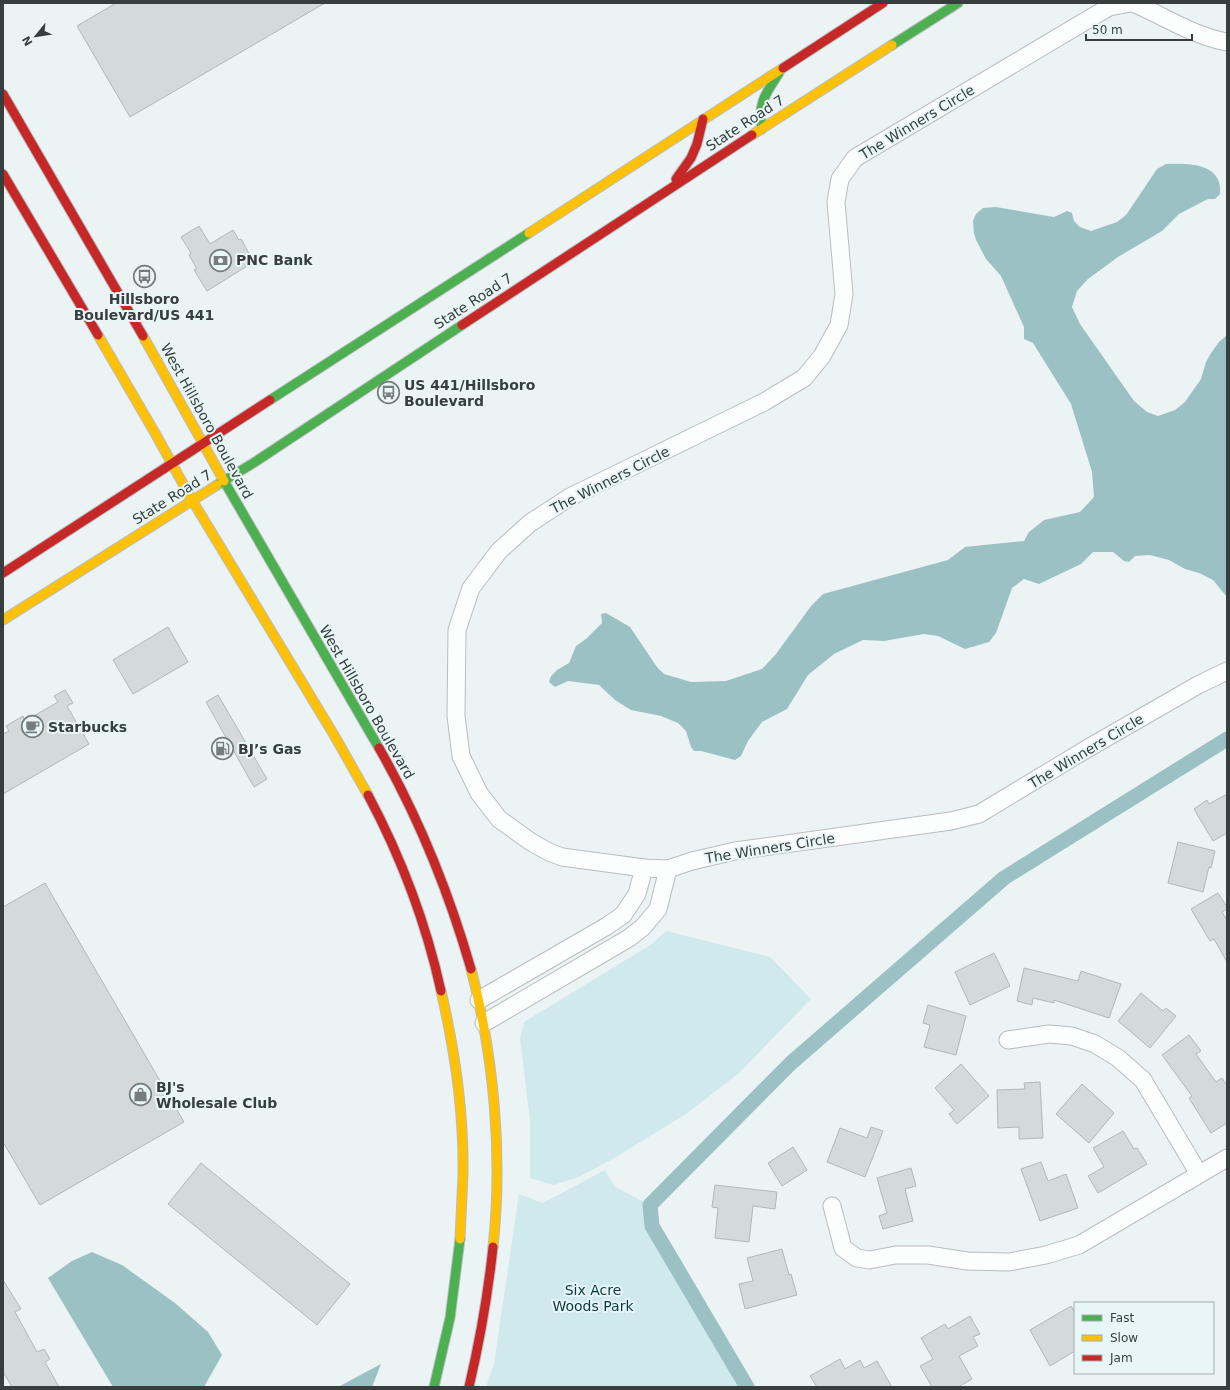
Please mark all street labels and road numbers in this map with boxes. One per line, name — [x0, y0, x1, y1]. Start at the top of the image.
street label: The Winners Circle — [856, 81, 977, 163]
street label: State Road 7 — [703, 92, 787, 154]
street label: State Road 7 — [431, 270, 515, 332]
street label: West Hillsboro Boulevard — [158, 341, 256, 501]
street label: The Winners Circle — [547, 443, 672, 517]
street label: State Road 7 — [130, 466, 214, 528]
street label: West Hillsboro Boulevard — [316, 622, 418, 782]
street label: The Winners Circle — [1025, 710, 1146, 792]
street label: The Winners Circle — [703, 830, 836, 866]

